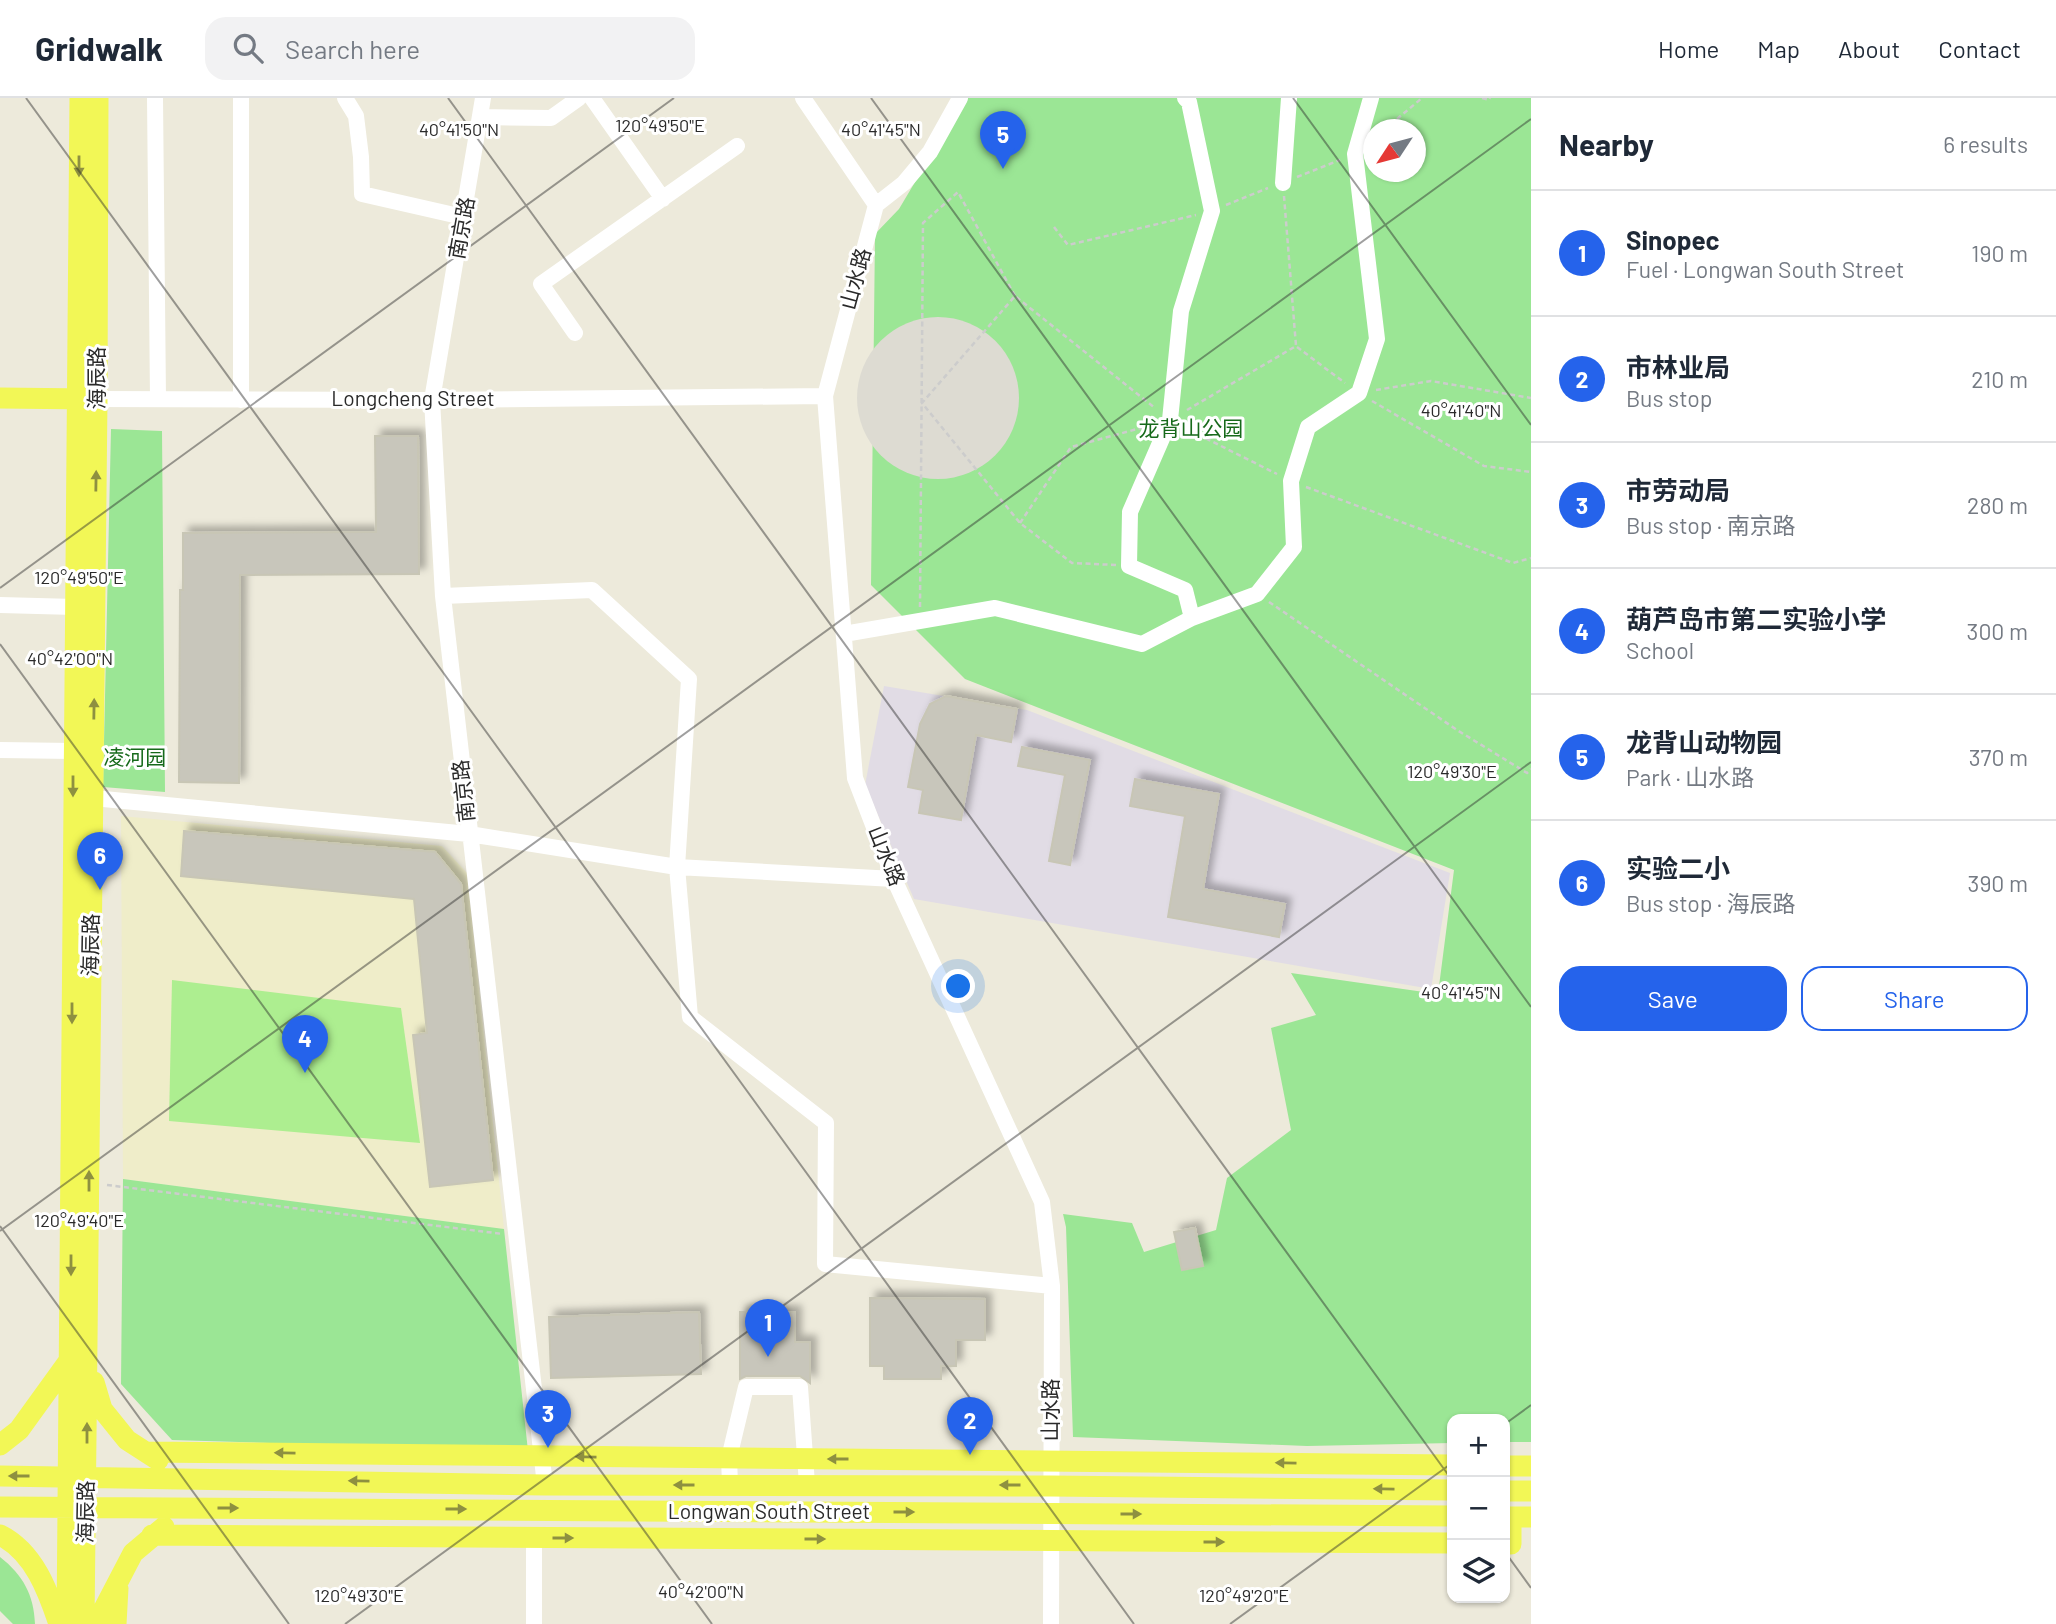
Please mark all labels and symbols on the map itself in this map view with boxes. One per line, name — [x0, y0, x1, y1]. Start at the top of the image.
pin: 5 — [980, 111, 1026, 169]
text: 120°49'50"E — [615, 114, 705, 136]
text: 40°41'50"N — [419, 118, 499, 140]
text: 40°41'45"N — [841, 118, 921, 140]
north arrow — [1363, 119, 1426, 182]
one-way arrow — [73, 155, 85, 177]
street label: 南京路 — [443, 195, 478, 261]
street label: 山水路 — [834, 245, 875, 312]
street label: 海辰路 — [83, 347, 108, 410]
street label: Longcheng Street — [331, 385, 495, 410]
text: 40°41'40"N — [1421, 399, 1501, 421]
park label: 龙背山公园 — [1139, 415, 1244, 440]
one-way arrow — [90, 470, 102, 492]
text: 120°49'50"E — [34, 566, 124, 588]
text: 40°42'00"N — [27, 647, 113, 669]
one-way arrow — [88, 698, 100, 720]
park label: 凌河园 — [104, 744, 167, 769]
street label: 南京路 — [447, 759, 478, 824]
text: 120°49'30"E — [1407, 760, 1497, 782]
one-way arrow — [67, 775, 79, 797]
street label: 山水路 — [864, 822, 911, 889]
pin: 6 — [77, 832, 123, 890]
street label: 海辰路 — [76, 913, 103, 977]
your location — [941, 969, 975, 1003]
text: 40°41'45"N — [1421, 981, 1501, 1003]
one-way arrow — [66, 1002, 78, 1024]
pin: 4 — [282, 1015, 328, 1073]
one-way arrow — [84, 1170, 95, 1192]
text: 120°49'40"E — [34, 1209, 124, 1231]
one-way arrow — [65, 1254, 77, 1276]
pin: 1 — [745, 1299, 791, 1357]
street label: 山水路 — [1037, 1379, 1062, 1442]
pin: 3 — [525, 1390, 571, 1448]
pin: 2 — [947, 1397, 993, 1455]
one-way arrow — [82, 1422, 93, 1444]
one-way arrow — [274, 1448, 296, 1459]
one-way arrow — [575, 1451, 597, 1463]
one-way arrow — [827, 1453, 849, 1465]
one-way arrow — [1275, 1458, 1297, 1469]
one-way arrow — [8, 1470, 30, 1482]
one-way arrow — [347, 1476, 369, 1487]
one-way arrow — [673, 1479, 695, 1490]
one-way arrow — [998, 1479, 1020, 1491]
street label: 海辰路 — [71, 1480, 98, 1544]
one-way arrow — [1373, 1483, 1395, 1495]
street label: Longwan South Street — [668, 1498, 870, 1523]
one-way arrow — [218, 1502, 240, 1514]
one-way arrow — [445, 1503, 467, 1515]
one-way arrow — [893, 1507, 915, 1518]
one-way arrow — [1121, 1508, 1143, 1520]
one-way arrow — [553, 1532, 575, 1544]
one-way arrow — [805, 1534, 827, 1545]
one-way arrow — [1204, 1536, 1226, 1548]
text: 40°42'00"N — [658, 1580, 744, 1602]
text: 120°49'30"E — [314, 1584, 404, 1606]
text: 120°49'20"E — [1199, 1584, 1289, 1606]

